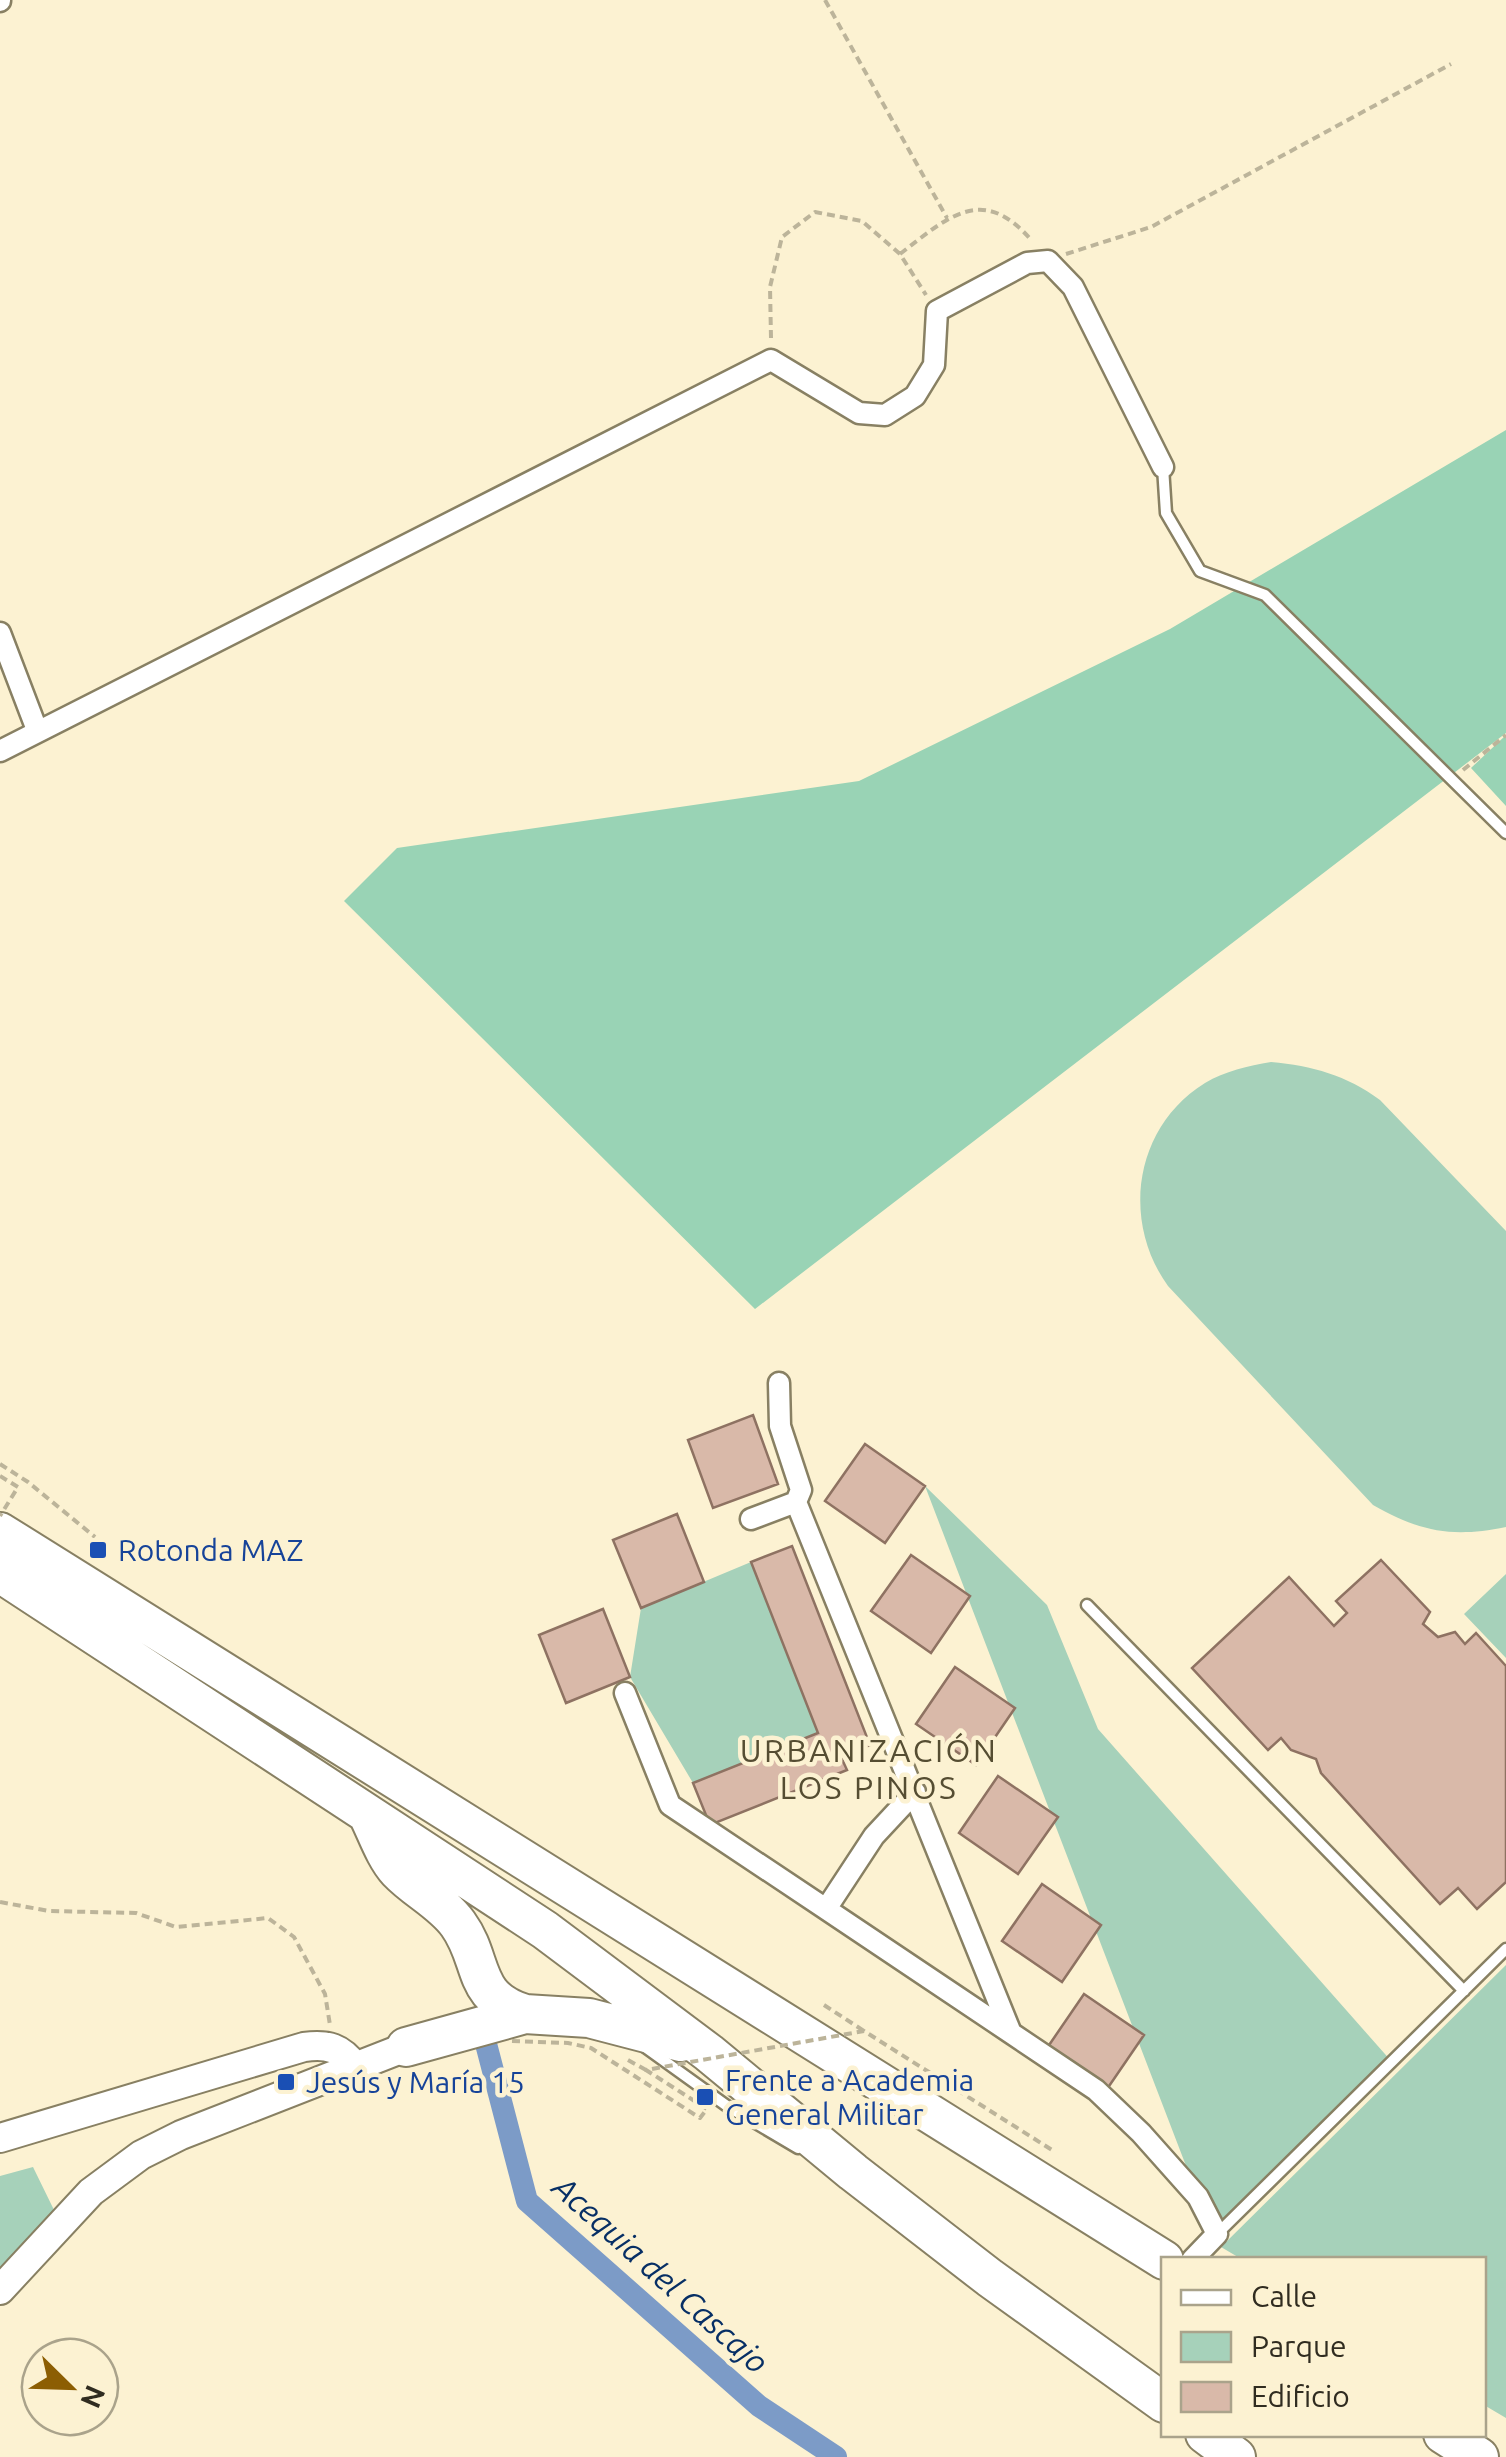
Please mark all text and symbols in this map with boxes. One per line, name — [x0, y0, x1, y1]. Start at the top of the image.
place label: Rotonda MAZ — [118, 1533, 303, 1567]
marker: Rotonda MAZ — [87, 1539, 109, 1561]
district label: URBANIZACIÓN LOS PINOS — [740, 1732, 998, 1805]
place label: Frente a Academia General Militar — [725, 2063, 974, 2131]
place label: Jesús y María 15 — [306, 2065, 525, 2099]
marker: Jesús y María 15 — [275, 2071, 297, 2093]
marker: Frente a Academia General Militar — [694, 2086, 716, 2108]
water label: Acequia del Cascajo — [545, 2167, 776, 2380]
legend — [1161, 2257, 1486, 2437]
text: Calle — [1251, 2279, 1317, 2313]
text: Parque — [1251, 2329, 1347, 2363]
north arrow — [20, 2337, 120, 2437]
text: Edificio — [1251, 2379, 1350, 2413]
text: N — [75, 2381, 112, 2413]

